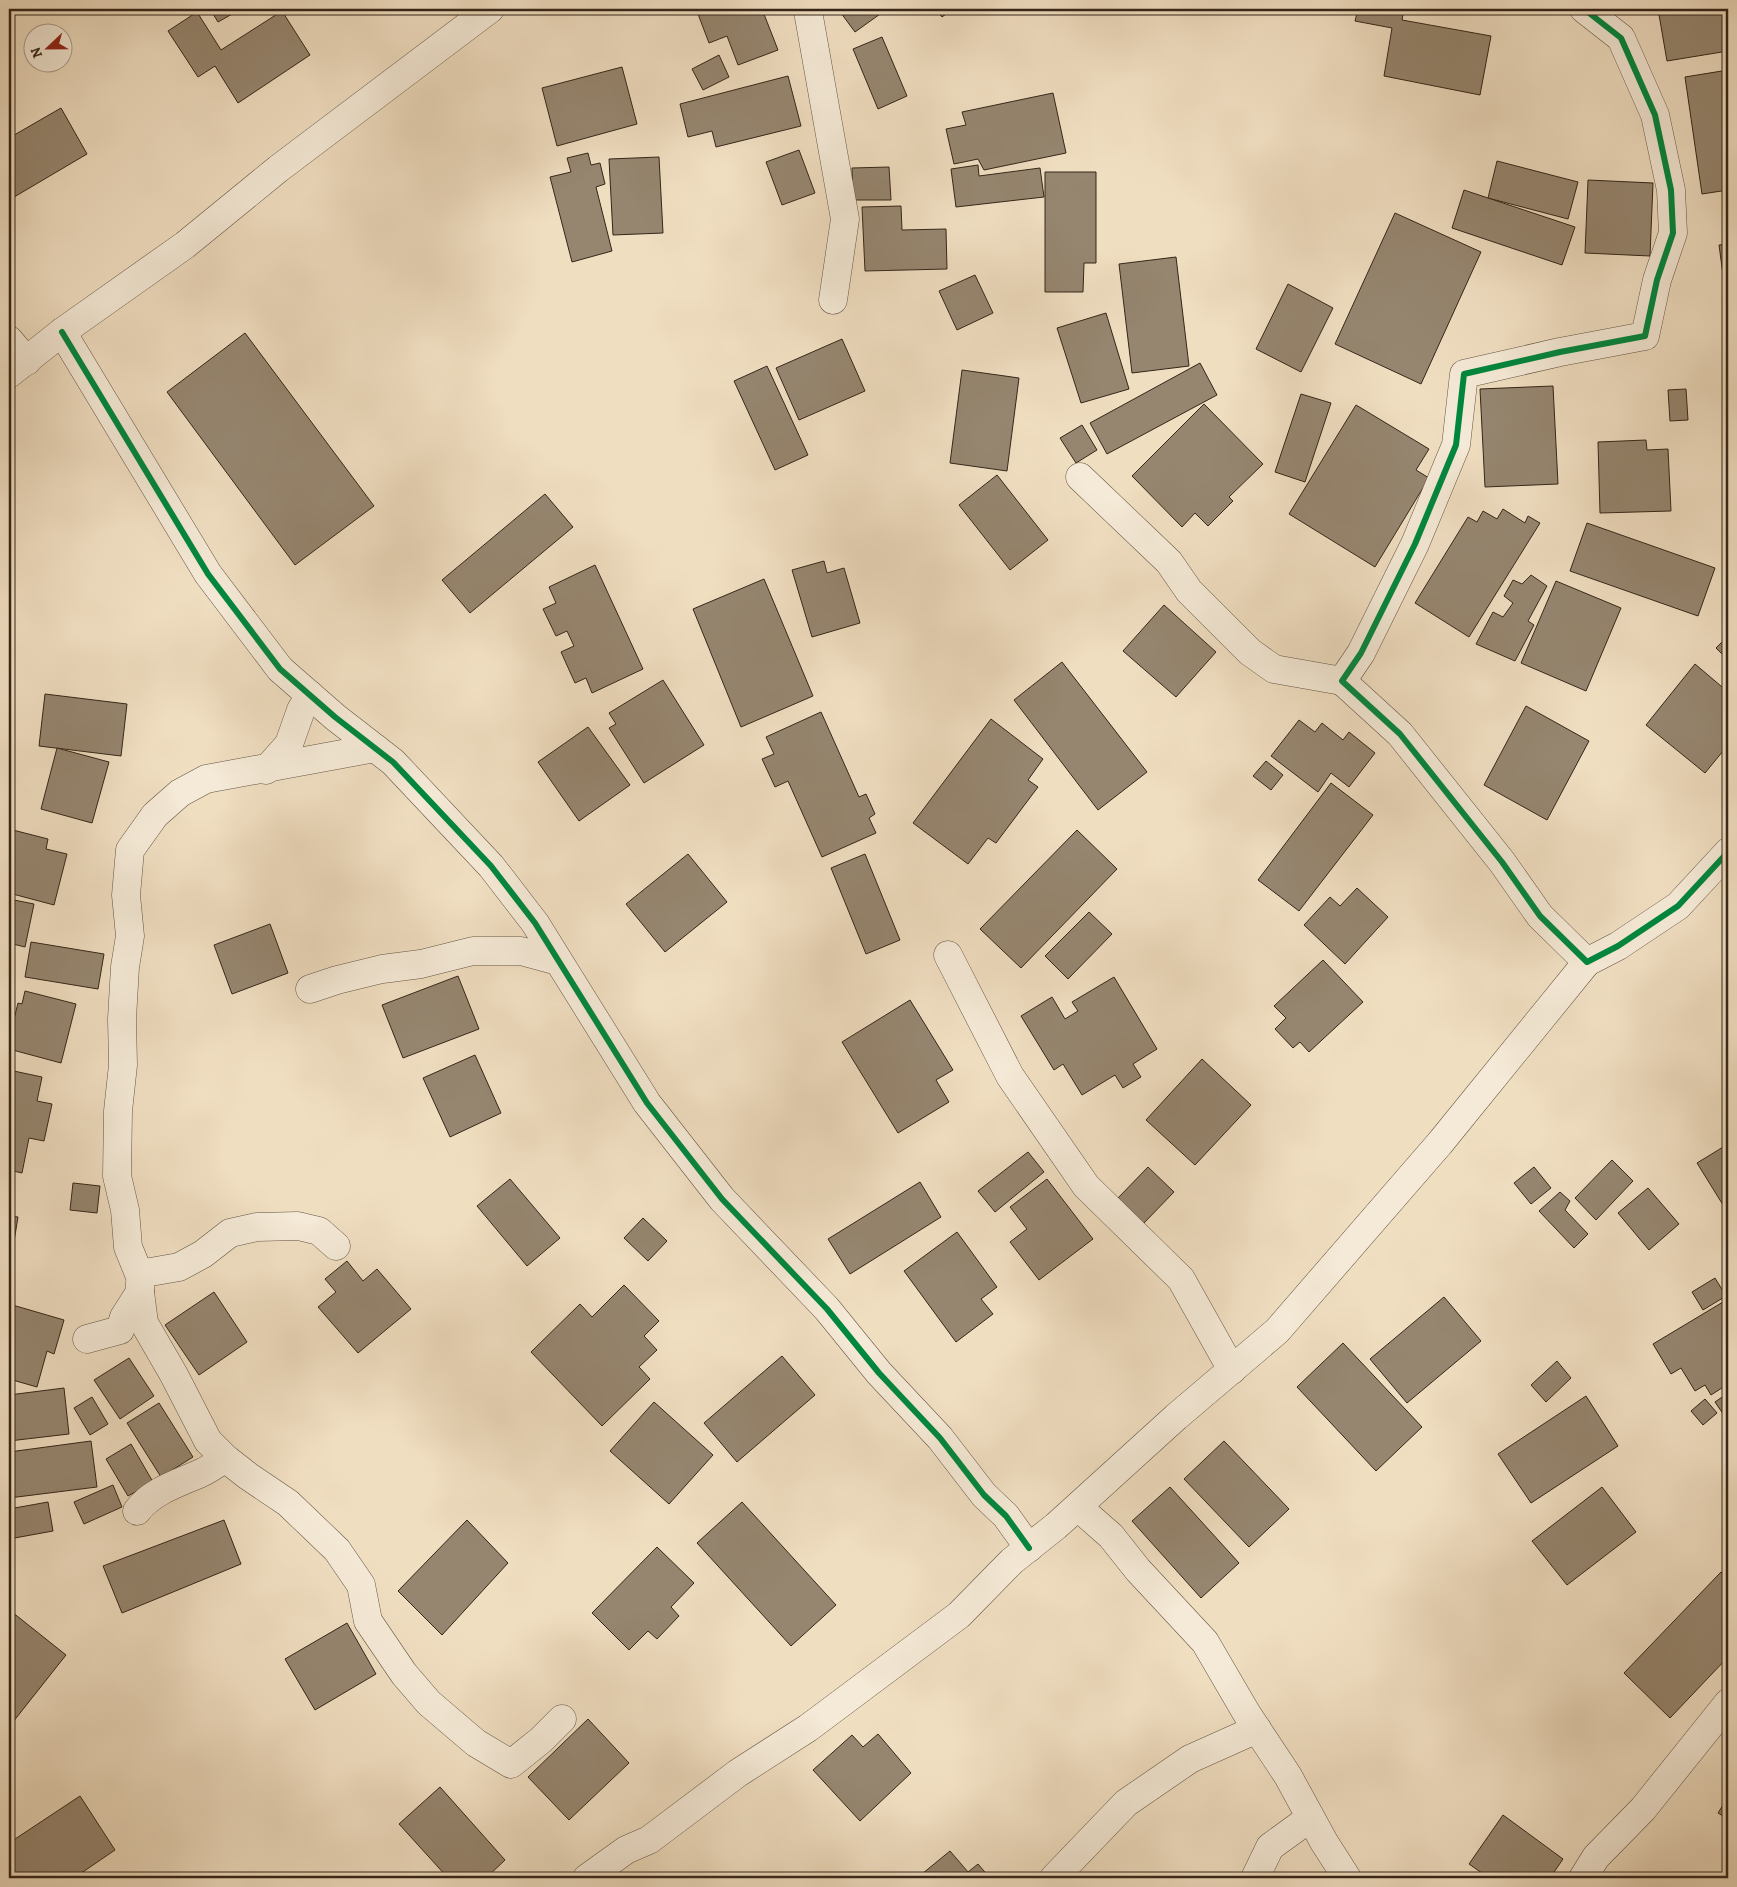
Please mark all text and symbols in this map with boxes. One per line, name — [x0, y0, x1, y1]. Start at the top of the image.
north arrow — [22, 22, 72, 72]
text: N — [26, 44, 47, 61]

